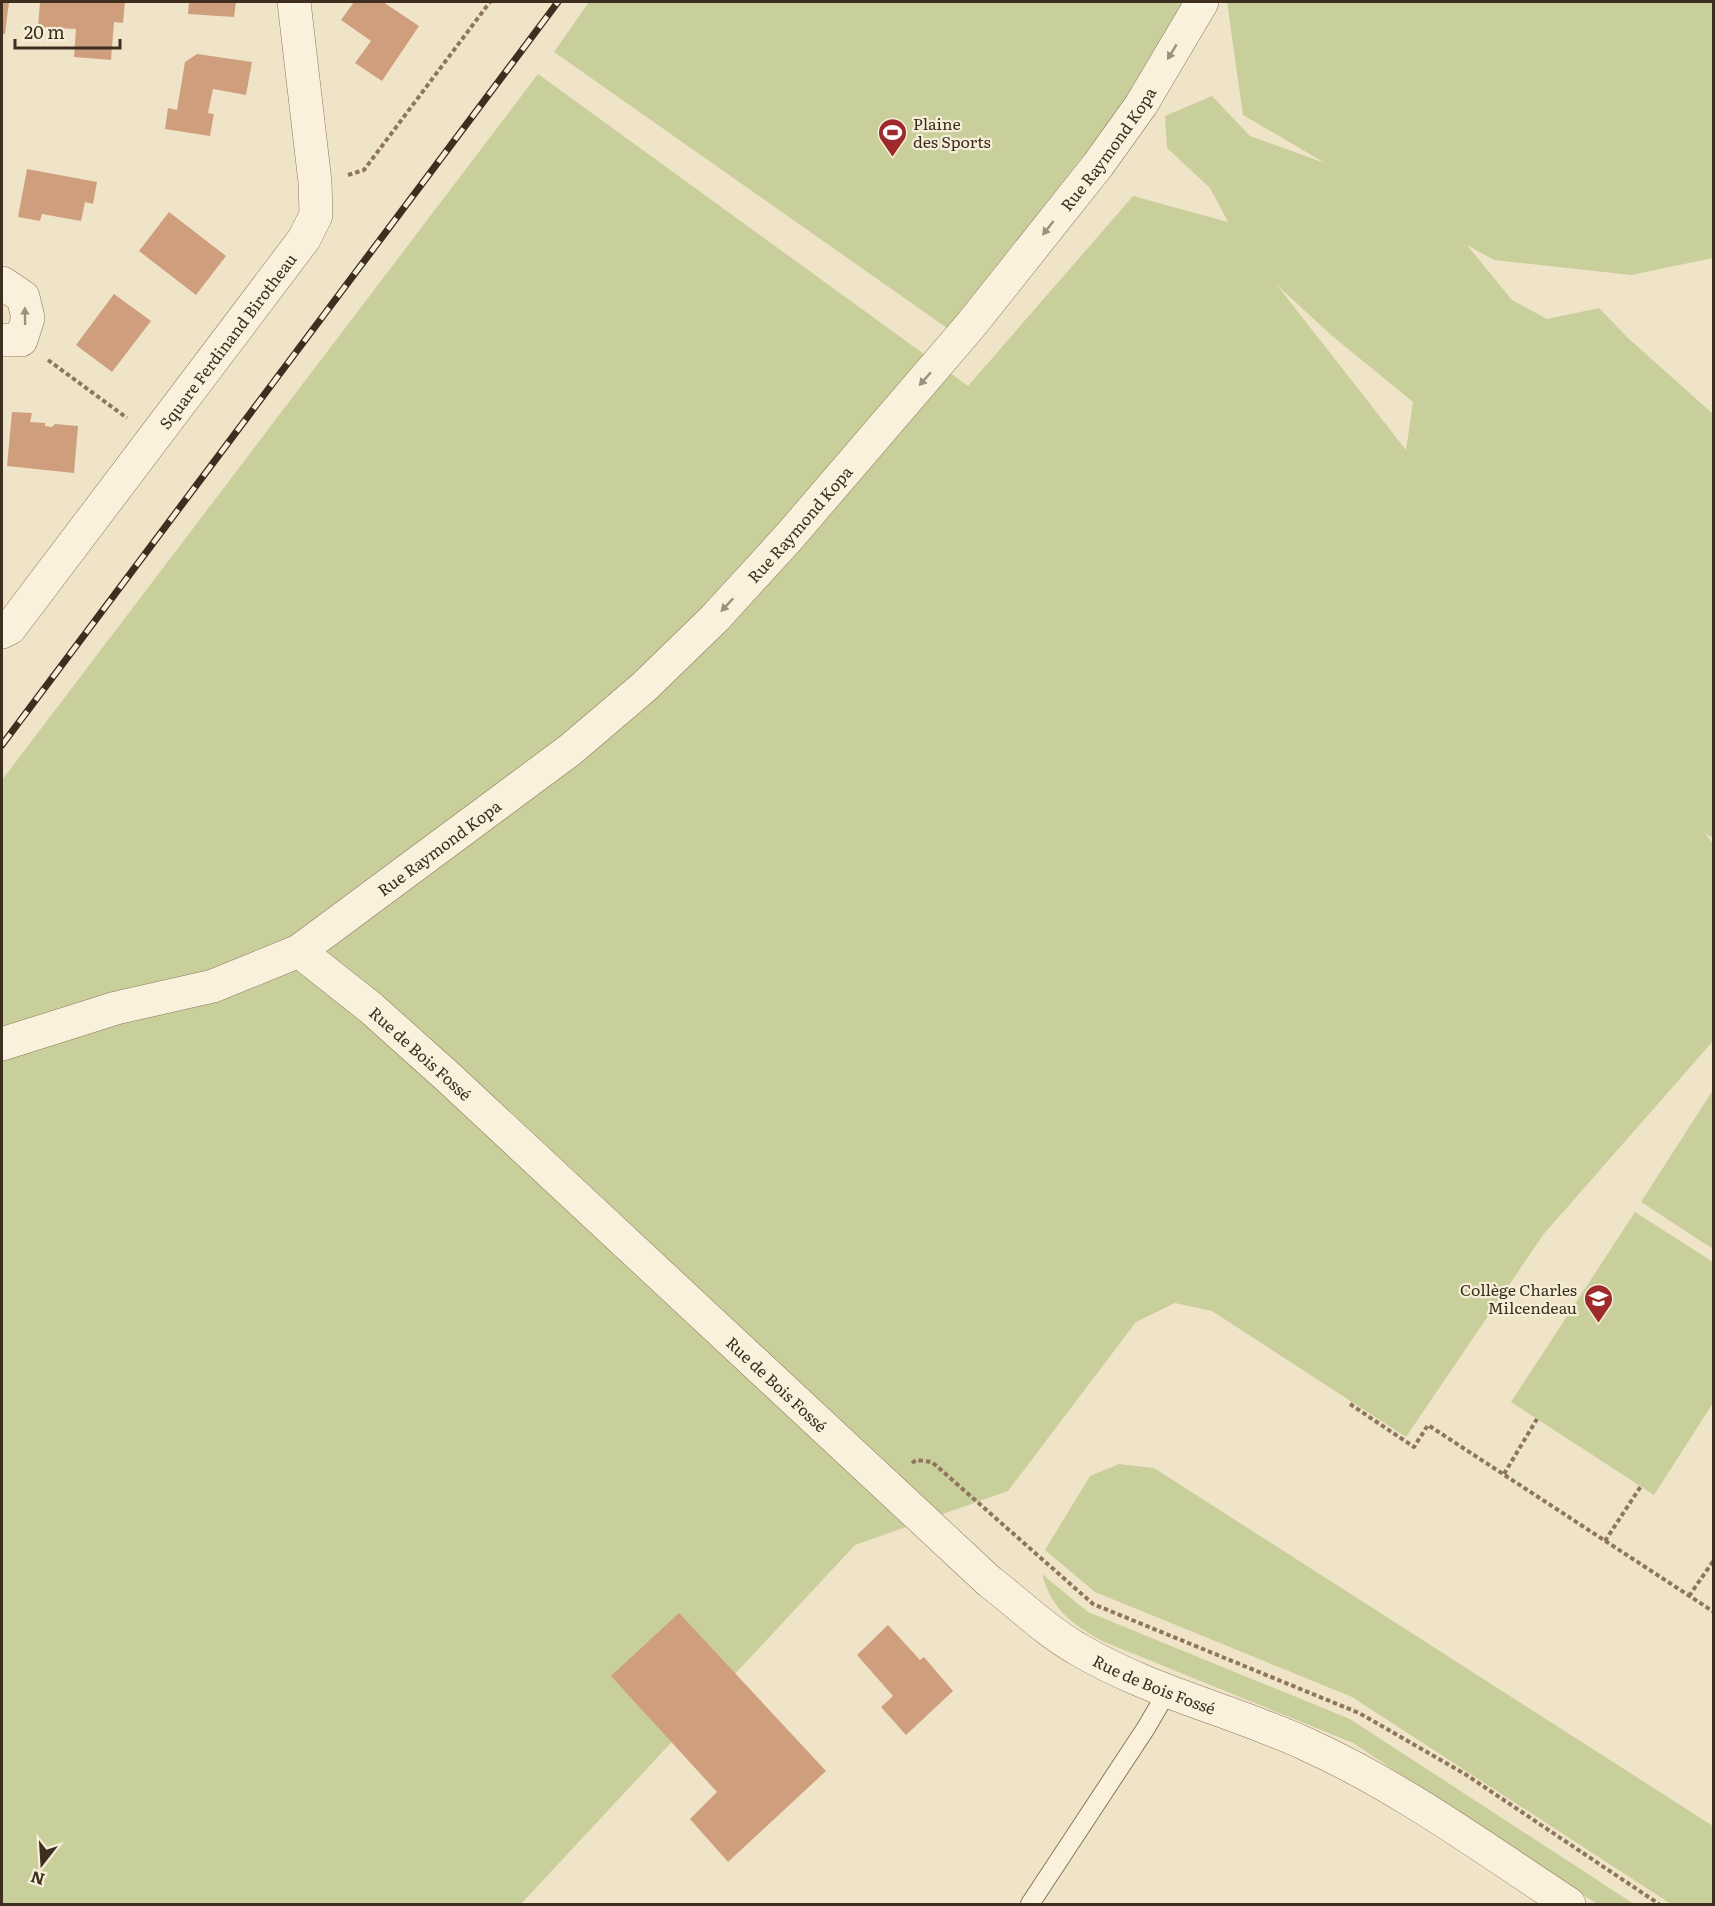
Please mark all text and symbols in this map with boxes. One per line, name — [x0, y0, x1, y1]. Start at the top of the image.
scale bar — [15, 12, 120, 50]
text: 20 m — [24, 18, 65, 45]
one-way arrow — [1167, 44, 1178, 60]
street label: Rue Raymond Kopa — [1054, 82, 1161, 216]
place label: Plaine des Sports — [913, 111, 991, 153]
sports icon: Plaine des Sports — [876, 116, 908, 158]
one-way arrow — [1041, 220, 1054, 236]
street label: Square Ferdinand Birotheau — [153, 248, 302, 434]
one-way arrow — [20, 306, 30, 325]
one-way arrow — [919, 371, 932, 386]
street label: Rue Raymond Kopa — [741, 460, 858, 588]
one-way arrow — [720, 597, 734, 612]
street label: Rue Raymond Kopa — [372, 793, 506, 901]
street label: Rue de Bois Fossé — [365, 1000, 478, 1106]
place label: Collège Charles Milcendeau — [1460, 1277, 1577, 1319]
school or university icon: Collège Charles Milcendeau — [1582, 1282, 1614, 1324]
street label: Rue de Bois Fossé — [721, 1330, 833, 1437]
street label: Rue de Bois Fossé — [1089, 1648, 1219, 1720]
north arrow — [12, 1834, 72, 1894]
text: N — [27, 1866, 47, 1893]

